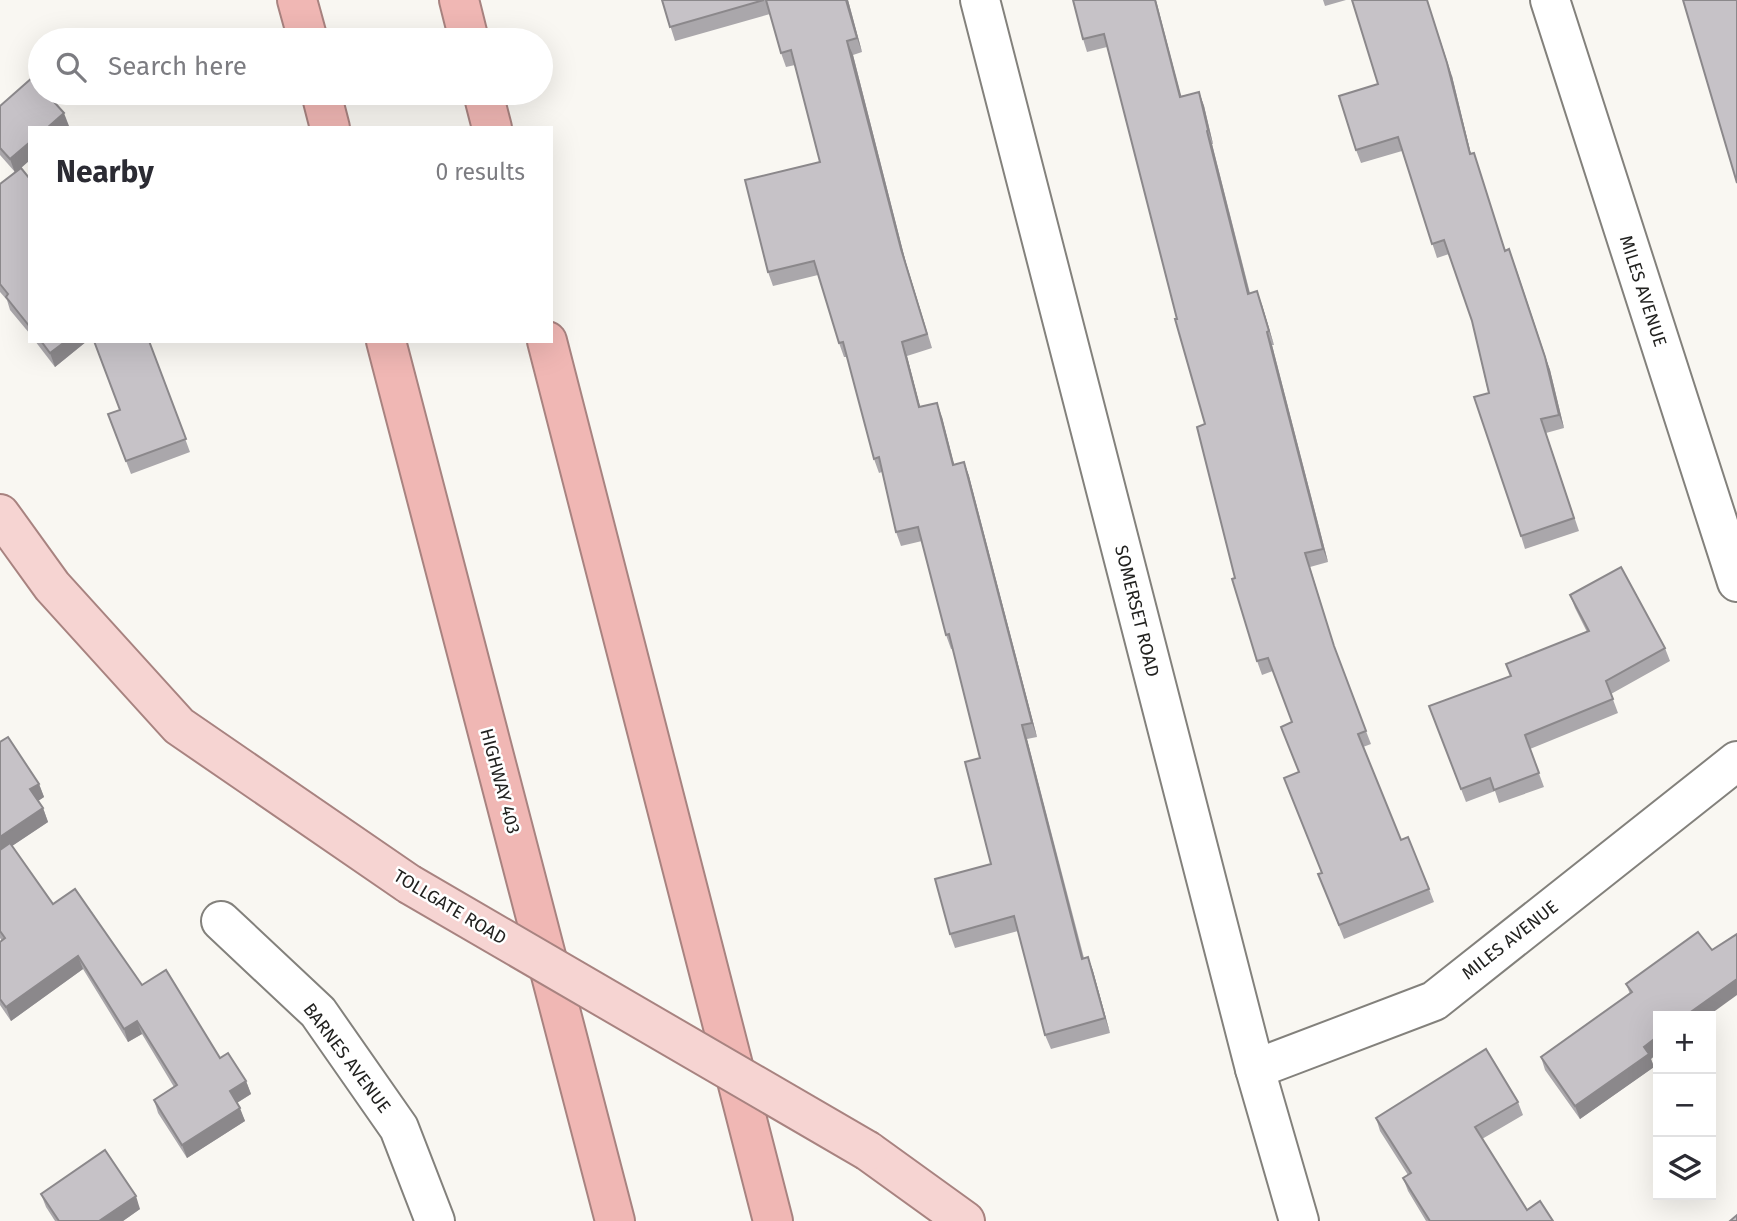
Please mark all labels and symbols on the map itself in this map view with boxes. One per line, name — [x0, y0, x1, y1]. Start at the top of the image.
street label: MILES AVENUE — [1615, 233, 1671, 349]
street label: SOMERSET ROAD — [1110, 543, 1164, 679]
street label: HIGHWAY 403 — [475, 726, 525, 836]
street label: TOLLGATE ROAD — [390, 865, 510, 949]
street label: MILES AVENUE — [1458, 896, 1562, 984]
street label: BARNES AVENUE — [299, 999, 395, 1117]

